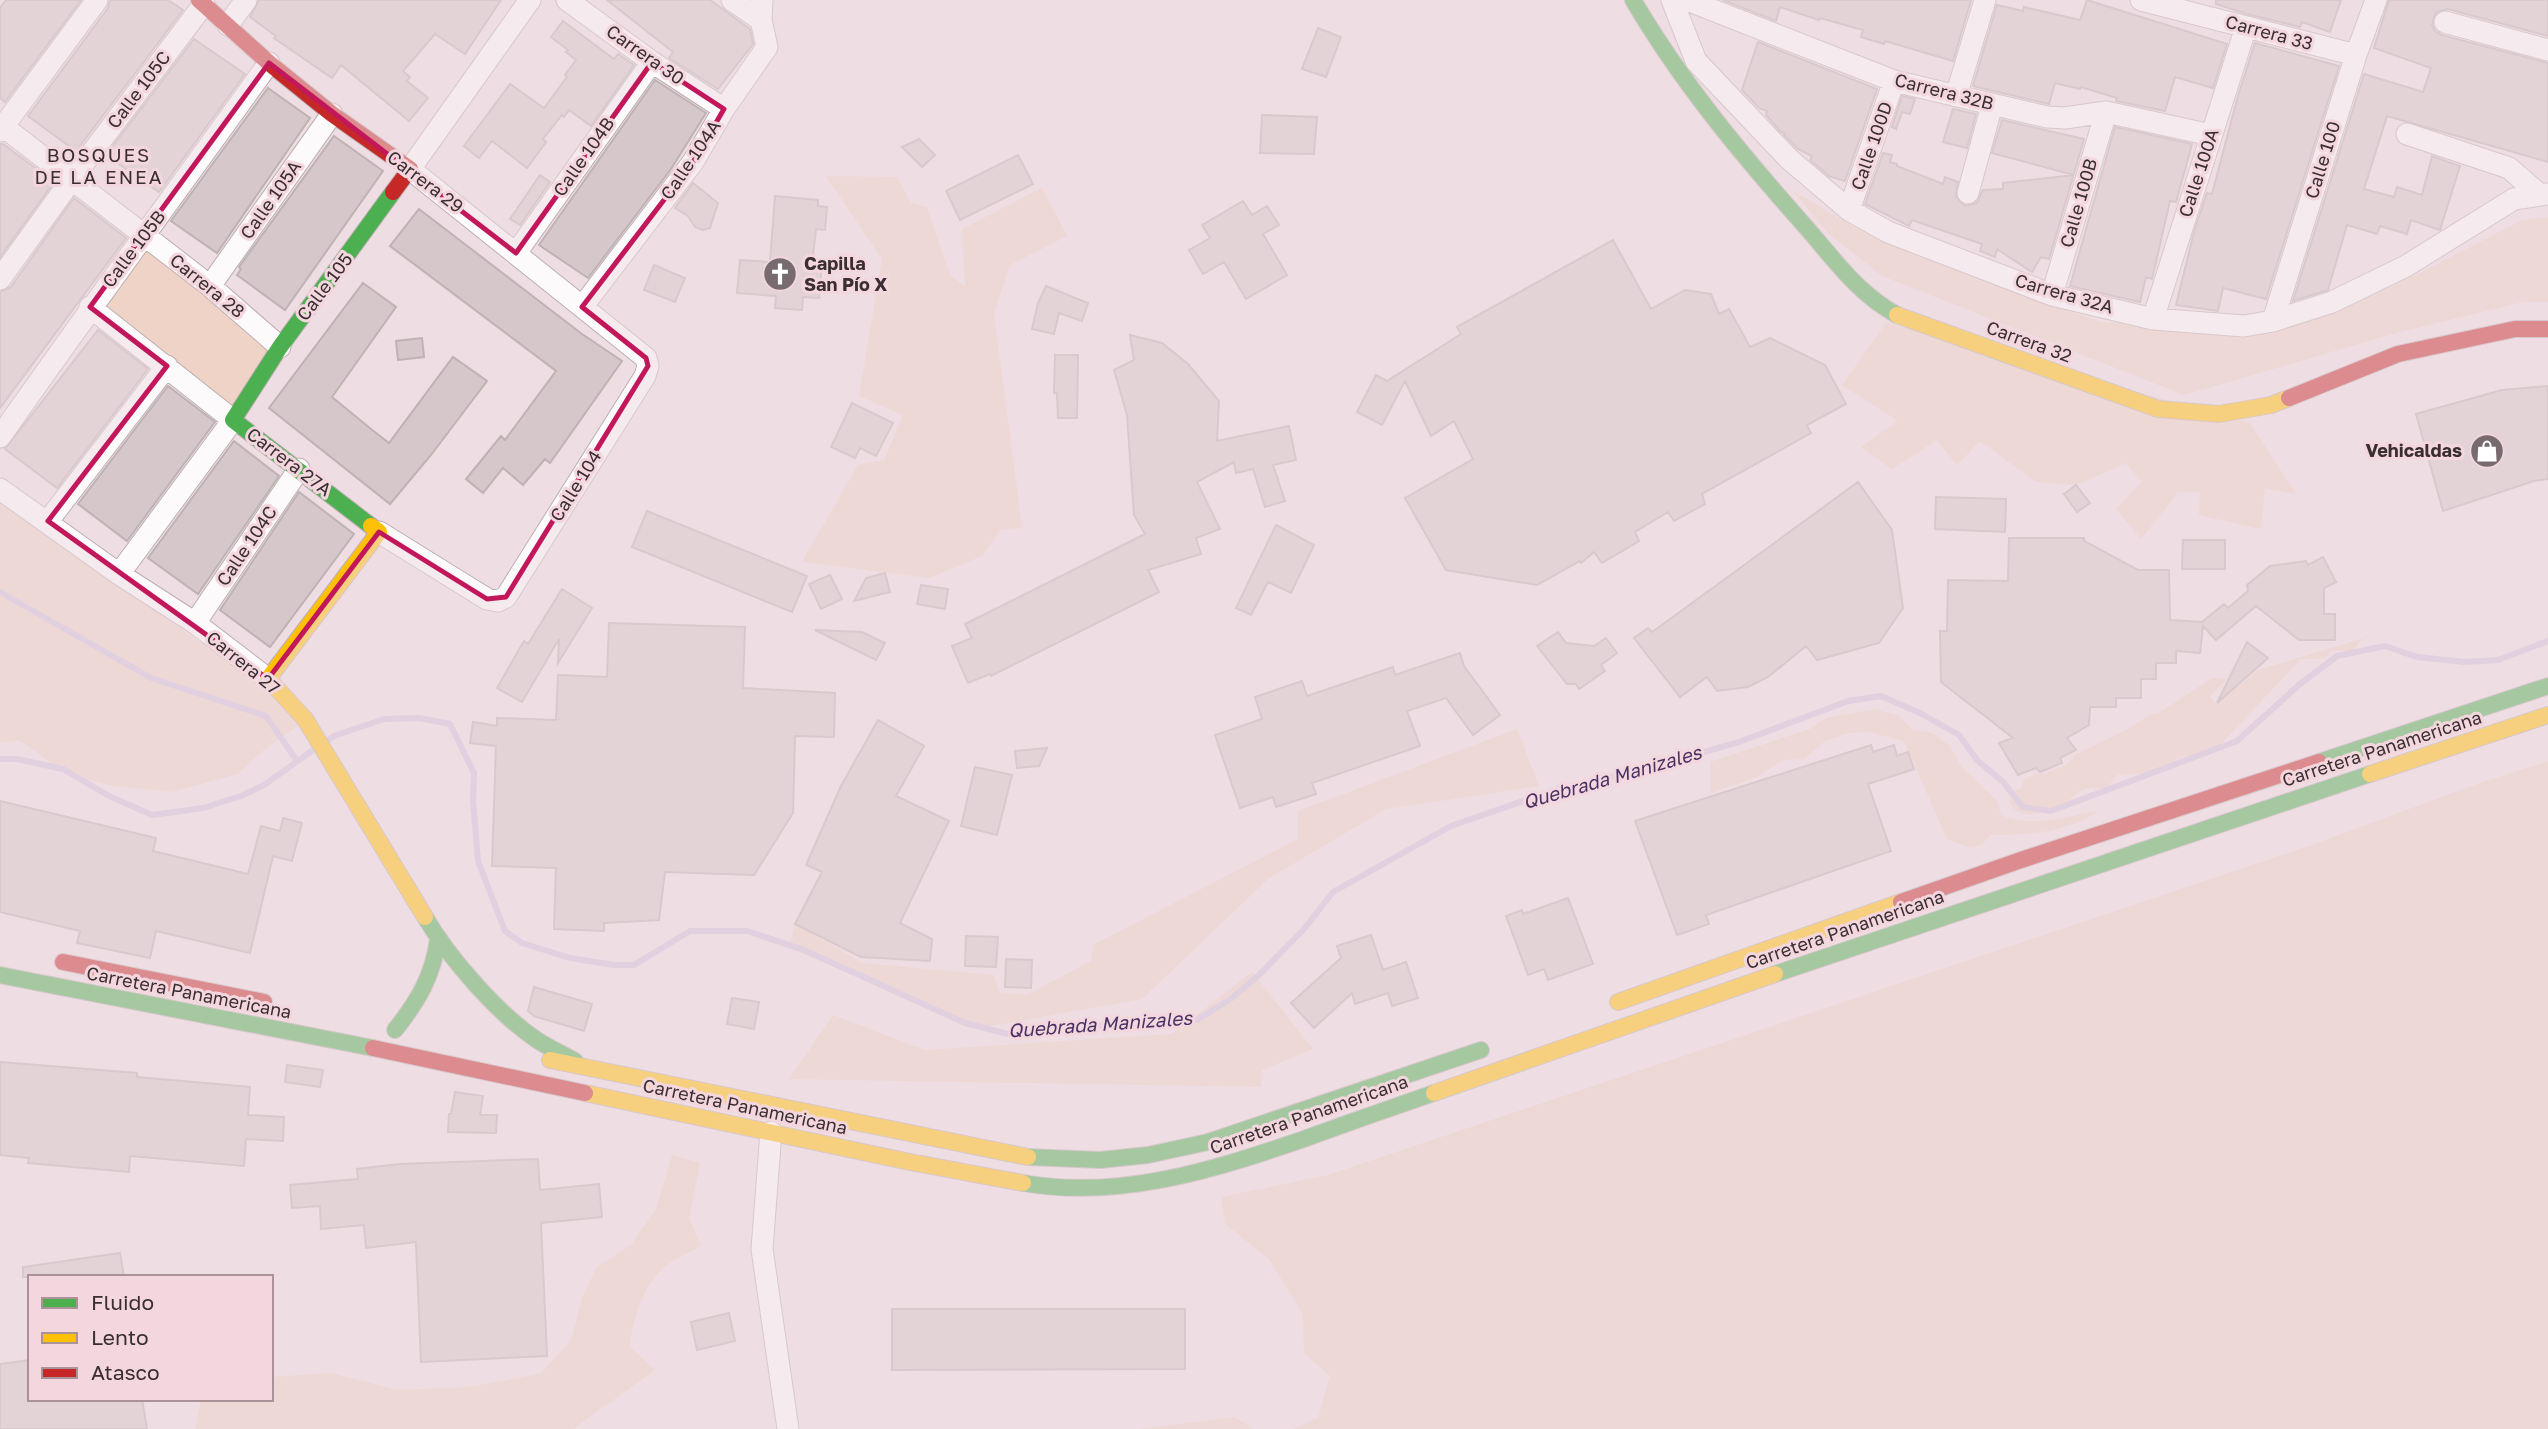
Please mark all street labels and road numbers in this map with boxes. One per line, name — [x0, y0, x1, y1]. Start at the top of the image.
street label: Carrera 33 — [2223, 10, 2315, 54]
street label: Carrera 30 — [602, 19, 689, 89]
street label: Calle 105C — [102, 46, 174, 132]
street label: Carrera 32B — [1892, 68, 1996, 114]
street label: Calle 100D — [1846, 98, 1896, 193]
street label: Calle 104B — [548, 113, 618, 200]
street label: Calle 104A — [655, 115, 725, 204]
street label: Calle 100 — [2300, 118, 2344, 201]
street label: Calle 100A — [2173, 126, 2223, 220]
street label: Carrera 29 — [383, 145, 468, 217]
street label: Calle 105A — [235, 156, 305, 243]
street label: Calle 100B — [2055, 156, 2101, 250]
street label: Calle 105B — [97, 205, 169, 291]
street label: Carrera 28 — [166, 248, 249, 322]
street label: Calle 105 — [292, 248, 357, 325]
street label: Carrera 32A — [2013, 269, 2116, 318]
street label: Carrera 32 — [1984, 315, 2075, 367]
street label: Carrera 27A — [243, 422, 336, 500]
street label: Calle 104 — [545, 446, 606, 525]
street label: Calle 104C — [211, 501, 281, 590]
street label: Carrera 27 — [202, 626, 285, 699]
street label: Carretera Panamericana — [2279, 705, 2484, 791]
street label: Carretera Panamericana — [1743, 885, 1947, 973]
street label: Carretera Panamericana — [85, 961, 294, 1023]
street label: Carretera Panamericana — [1207, 1070, 1411, 1158]
street label: Carretera Panamericana — [641, 1074, 849, 1138]

